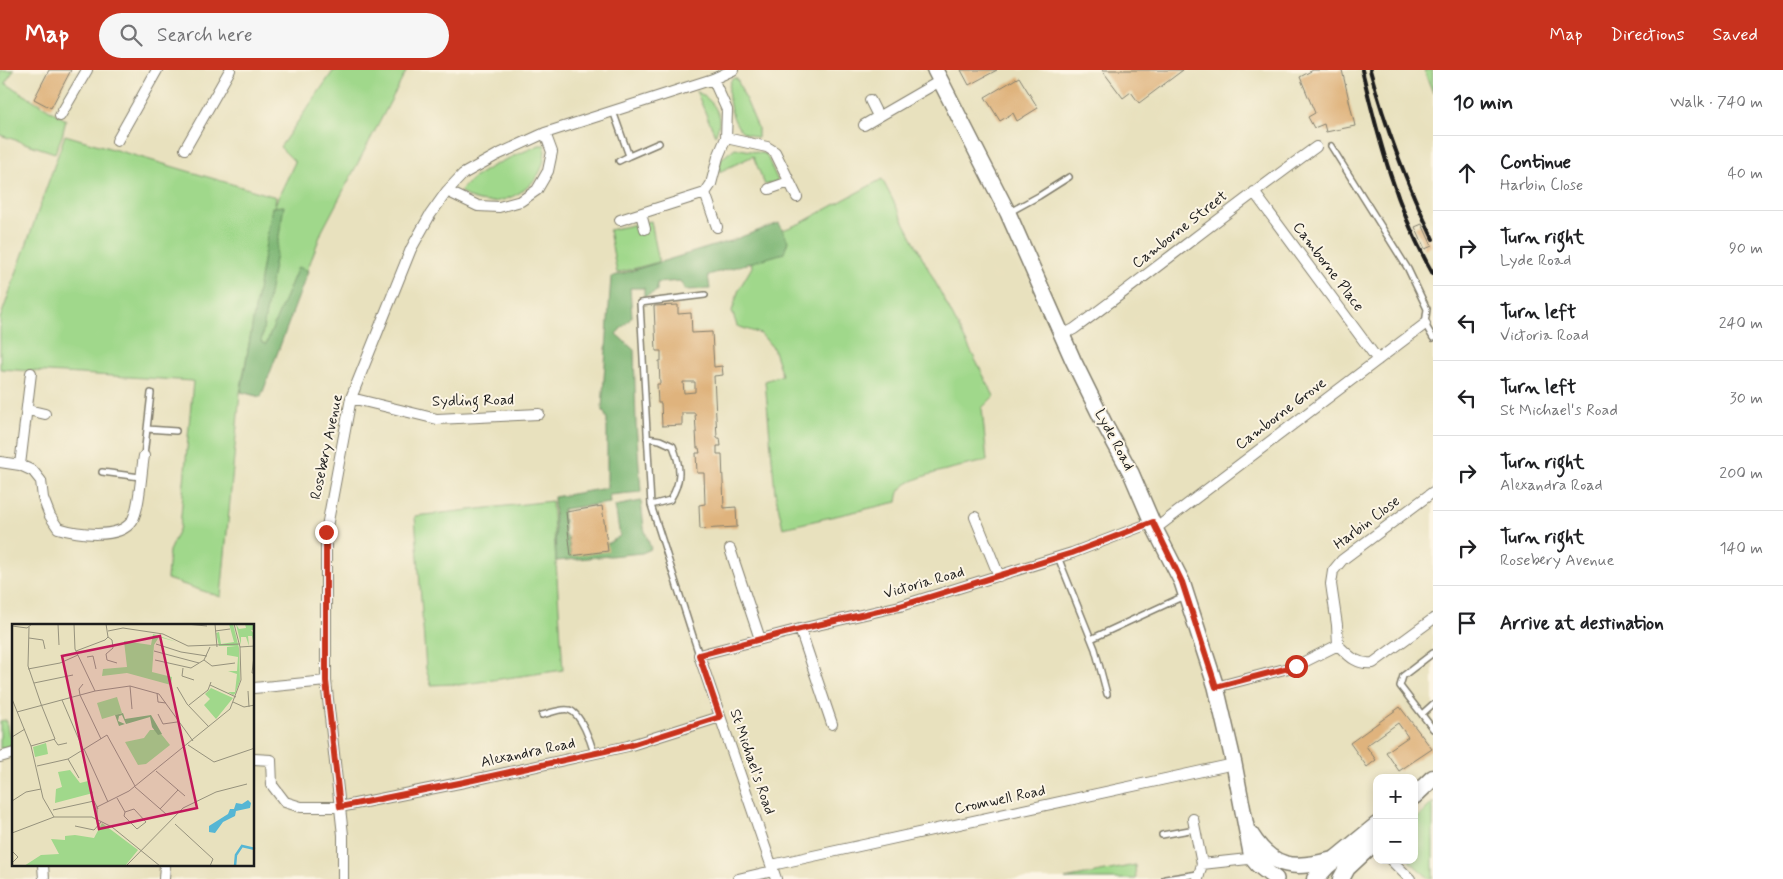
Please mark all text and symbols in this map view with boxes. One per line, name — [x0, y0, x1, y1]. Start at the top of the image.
search box — [99, 13, 449, 58]
text: Map — [25, 20, 69, 51]
icon: search — [117, 21, 145, 49]
text: Search here — [157, 23, 253, 48]
text: Map — [1550, 23, 1583, 47]
text: Directions — [1611, 23, 1685, 47]
text: Saved — [1713, 23, 1758, 47]
text: 10 min — [1453, 89, 1513, 117]
text: Walk · 740 m — [1670, 92, 1763, 113]
text: Continue — [1500, 150, 1571, 175]
icon: ahead — [1453, 159, 1481, 187]
text: 40 m — [1727, 163, 1763, 184]
text: Harbin Close — [1500, 175, 1583, 196]
street label: Camborne Street — [1128, 186, 1232, 274]
street label: Camborne Place — [1288, 218, 1368, 316]
text: Turn right — [1500, 225, 1584, 250]
icon: right — [1453, 234, 1481, 262]
text: 90 m — [1729, 238, 1763, 259]
text: Lyde Road — [1500, 250, 1571, 271]
text: Turn left — [1500, 300, 1576, 325]
icon: left — [1453, 309, 1481, 337]
text: 240 m — [1719, 313, 1763, 334]
text: Victoria Road — [1500, 325, 1589, 346]
street label: Camborne Grove — [1232, 373, 1330, 455]
text: Turn left — [1500, 375, 1576, 400]
icon: left — [1453, 384, 1481, 412]
text: 30 m — [1730, 388, 1763, 409]
street label: Sydling Road — [432, 390, 514, 413]
street label: Rosebery Avenue — [306, 392, 348, 502]
text: St Michael's Road — [1500, 400, 1618, 421]
street label: Lyde Road — [1089, 406, 1139, 474]
text: Turn right — [1500, 450, 1584, 475]
icon: right — [1453, 459, 1481, 487]
text: 200 m — [1719, 463, 1763, 484]
text: Alexandra Road — [1500, 475, 1603, 496]
street label: Harbin Close — [1330, 491, 1404, 554]
route end — [315, 521, 338, 544]
text: Turn right — [1500, 525, 1584, 550]
icon: right — [1453, 534, 1481, 562]
text: 140 m — [1719, 538, 1763, 559]
text: Rosebery Avenue — [1500, 550, 1614, 571]
street label: Victoria Road — [881, 562, 967, 604]
icon: arrive — [1453, 609, 1481, 637]
text: Arrive at destination — [1500, 611, 1664, 636]
inset map — [12, 624, 255, 866]
route start — [1285, 655, 1308, 678]
street label: St Michael's Road — [725, 707, 779, 817]
street label: Alexandra Road — [479, 733, 577, 773]
map controls — [1373, 774, 1418, 864]
button: + — [1373, 774, 1418, 819]
street label: Cromwell Road — [953, 781, 1047, 819]
button: − — [1373, 819, 1418, 864]

